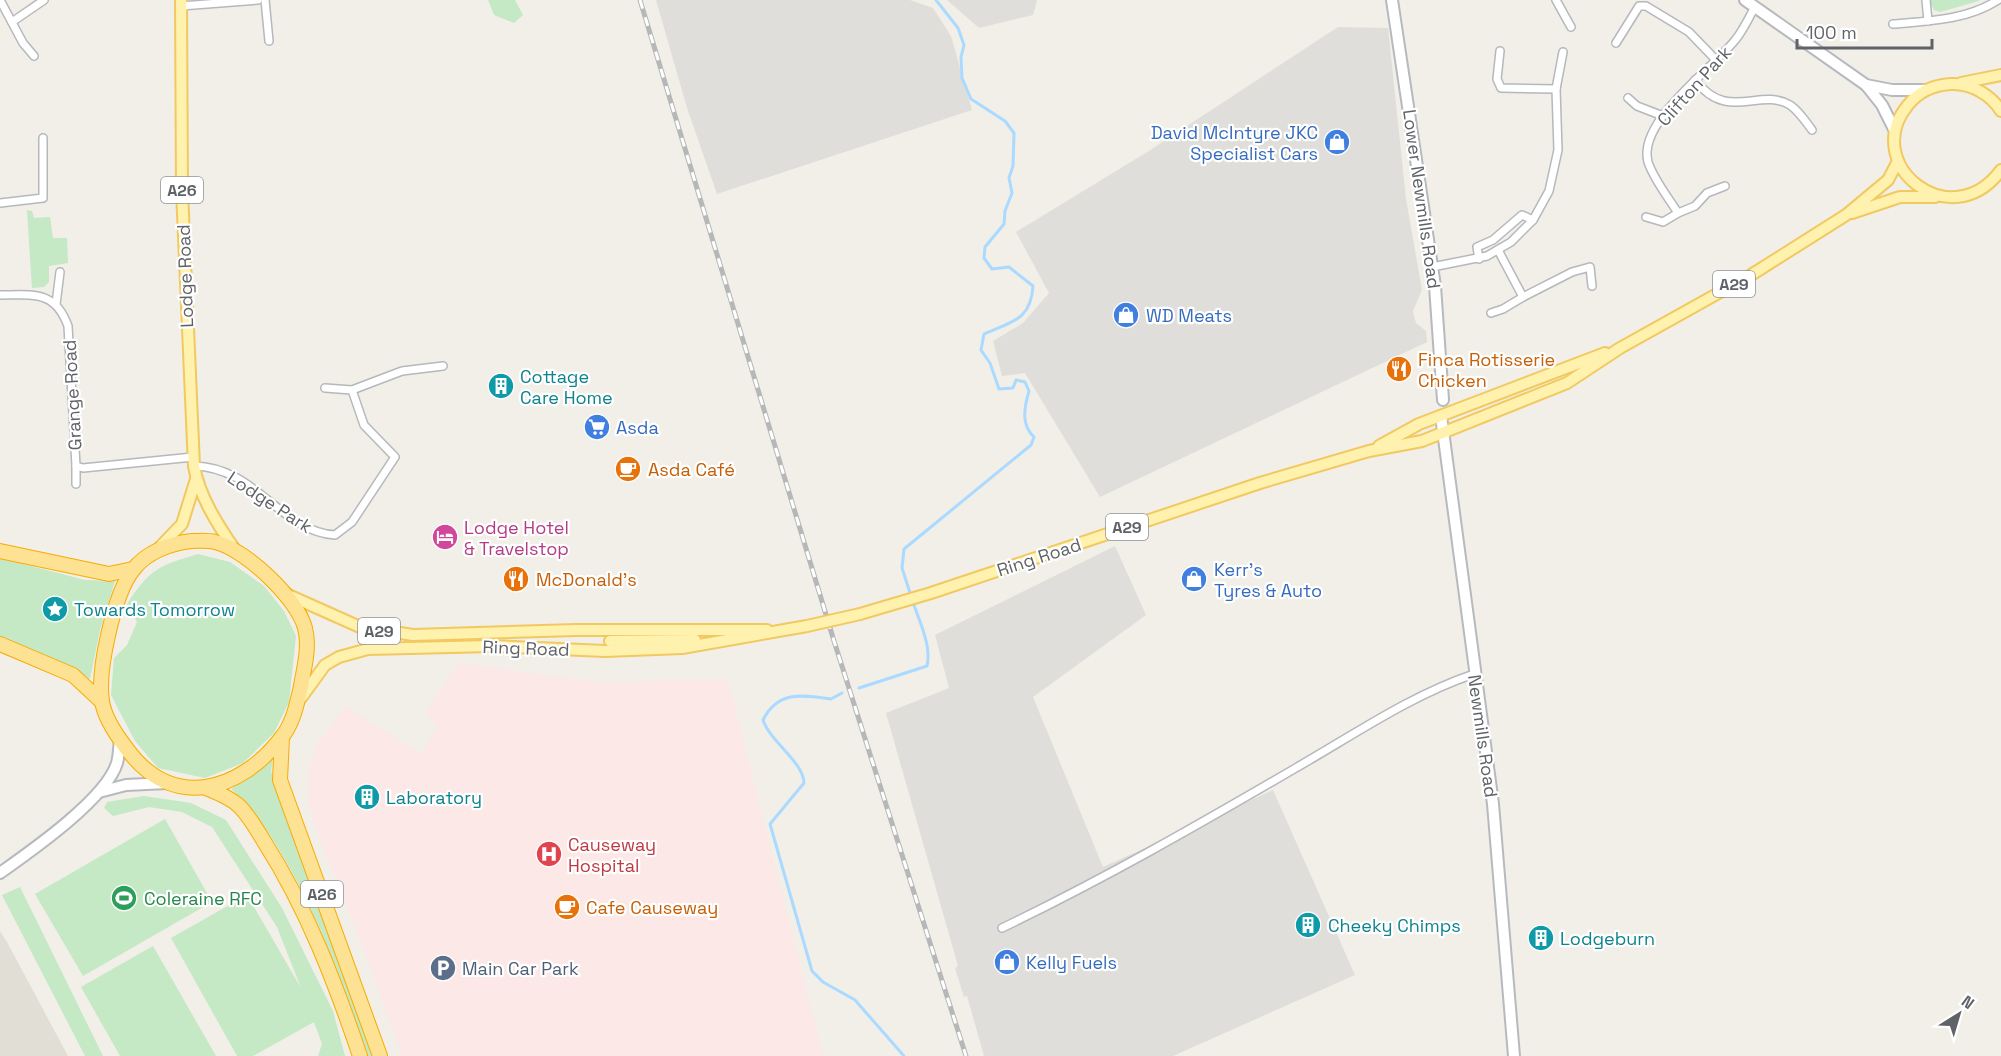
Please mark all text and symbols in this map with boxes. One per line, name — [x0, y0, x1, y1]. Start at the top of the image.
scale bar — [1797, 12, 1932, 50]
text: 100 m — [1806, 21, 1857, 44]
street label: Clifton Park — [1652, 41, 1736, 131]
street label: Lower Newmills Road — [1398, 108, 1446, 290]
place label: David McIntyre JKC Specialist Cars — [1151, 121, 1318, 165]
shop icon: David McIntyre JKC Specialist Cars — [1322, 127, 1352, 157]
road number: A26 — [161, 177, 203, 203]
street label: Lodge Road — [172, 224, 198, 328]
road number: A29 — [1713, 271, 1755, 297]
shop icon: WD Meats — [1111, 300, 1141, 330]
place label: WD Meats — [1146, 304, 1232, 327]
street label: Grange Road — [58, 339, 86, 451]
place label: Finca Rotisserie Chicken — [1418, 348, 1555, 392]
restaurant icon: Finca Rotisserie Chicken — [1384, 354, 1414, 384]
place label: Cottage Care Home — [520, 365, 613, 409]
building icon: Cottage Care Home — [486, 371, 516, 401]
supermarket icon: Asda — [582, 412, 612, 442]
place label: Asda — [616, 416, 659, 439]
cafe icon: Asda Café — [613, 454, 643, 484]
place label: Asda Café — [648, 458, 735, 481]
street label: Lodge Park — [223, 466, 317, 538]
road number: A29 — [1106, 514, 1148, 540]
place label: Lodge Hotel & Travelstop — [464, 516, 569, 560]
hotel icon: Lodge Hotel & Travelstop — [430, 522, 460, 552]
street label: Ring Road — [994, 533, 1084, 581]
place label: Kerr's Tyres & Auto — [1214, 558, 1322, 602]
restaurant icon: McDonald's — [501, 564, 531, 594]
shop icon: Kerr's Tyres & Auto — [1179, 564, 1209, 594]
place label: McDonald's — [536, 568, 637, 591]
place icon: Towards Tomorrow — [40, 594, 70, 624]
place label: Towards Tomorrow — [74, 598, 235, 621]
road number: A29 — [358, 618, 400, 644]
street label: Ring Road — [482, 635, 570, 661]
street label: Newmills Road — [1463, 673, 1503, 799]
building icon: Laboratory — [352, 782, 382, 812]
place label: Laboratory — [386, 786, 482, 809]
place label: Causeway Hospital — [568, 833, 656, 877]
hospital icon: Causeway Hospital — [534, 839, 564, 869]
road number: A26 — [301, 881, 343, 907]
sports icon: Coleraine RFC — [109, 883, 139, 913]
place label: Coleraine RFC — [144, 887, 262, 910]
cafe icon: Cafe Causeway — [552, 892, 582, 922]
place label: Cafe Causeway — [586, 896, 718, 919]
building icon: Cheeky Chimps — [1293, 910, 1323, 940]
place label: Cheeky Chimps — [1328, 914, 1461, 937]
building icon: Lodgeburn — [1526, 923, 1556, 953]
place label: Lodgeburn — [1560, 927, 1655, 950]
shop icon: Kelly Fuels — [992, 947, 1022, 977]
place label: Kelly Fuels — [1026, 951, 1117, 974]
parking icon: Main Car Park — [428, 953, 458, 983]
place label: Main Car Park — [462, 957, 579, 980]
north arrow — [1929, 984, 1989, 1044]
text: N — [1957, 991, 1978, 1014]

